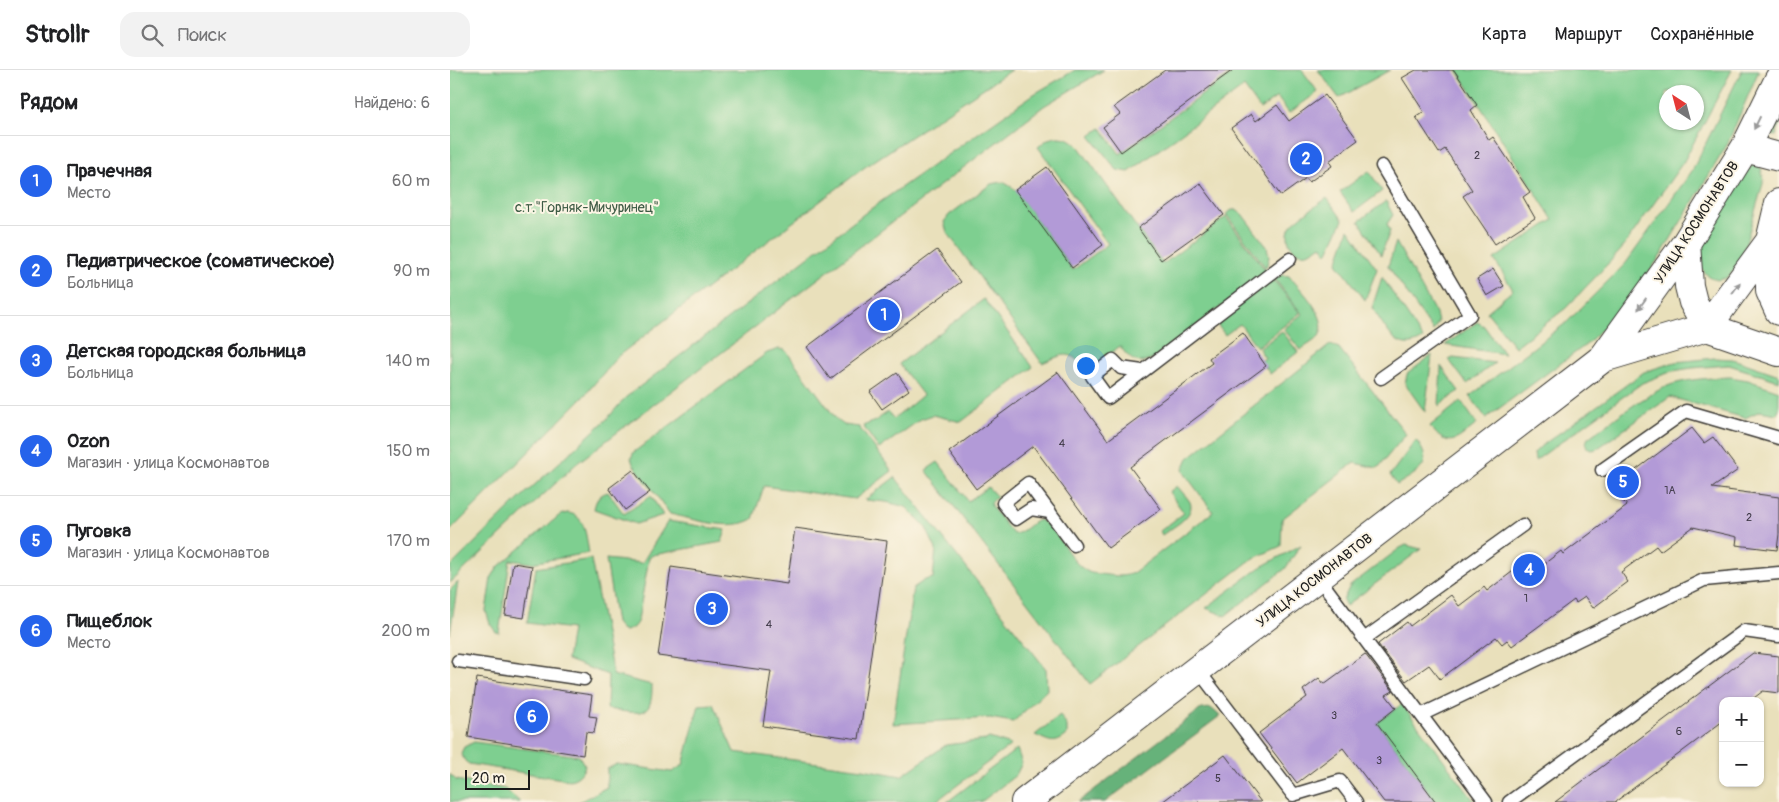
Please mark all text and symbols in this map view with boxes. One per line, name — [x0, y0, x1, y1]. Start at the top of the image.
search box — [120, 12, 470, 57]
text: Strollr — [25, 20, 90, 49]
icon: search — [138, 21, 166, 49]
text: Поиск — [178, 23, 227, 47]
text: Карта — [1482, 23, 1526, 46]
text: Маршрут — [1554, 23, 1622, 46]
text: Сохранённые — [1650, 23, 1754, 46]
north arrow — [1659, 85, 1704, 130]
text: Рядом — [20, 89, 78, 116]
text: Найдено: 6 — [354, 93, 430, 113]
one-way arrow — [1753, 116, 1761, 130]
pin: 2 — [1290, 140, 1322, 178]
house number: 2 — [1474, 149, 1480, 162]
street label: УЛИЦА КОСМОНАВТОВ — [1651, 158, 1742, 287]
text: Прачечная — [67, 159, 152, 183]
text: 1 — [33, 171, 39, 191]
text: 60 m — [392, 171, 430, 191]
text: Место — [67, 183, 111, 203]
park label: с.т."Горняк-Мичуринец" — [515, 199, 659, 216]
text: Педиатрическое (соматическое) — [67, 249, 335, 273]
text: 2 — [32, 261, 40, 281]
text: 90 m — [393, 261, 430, 281]
text: Больница — [67, 273, 134, 293]
one-way arrow — [1731, 281, 1741, 295]
pin: 1 — [868, 296, 900, 334]
one-way arrow — [1637, 297, 1647, 311]
text: Детская городская больница — [67, 339, 306, 363]
text: 3 — [32, 351, 40, 371]
text: 140 m — [386, 351, 430, 371]
your location — [1073, 353, 1099, 379]
text: Больница — [67, 363, 134, 383]
text: Ozon — [67, 429, 110, 453]
house number: 4 — [1059, 437, 1066, 450]
text: 4 — [31, 441, 41, 461]
text: 150 m — [386, 441, 430, 461]
text: Магазин · улица Космонавтов — [67, 453, 270, 473]
pin: 5 — [1607, 463, 1639, 501]
house number: 1А — [1664, 484, 1676, 497]
house number: 2 — [1746, 511, 1752, 524]
text: Пуговка — [67, 519, 131, 543]
street label: УЛИЦА КОСМОНАВТОВ — [1253, 530, 1376, 631]
text: 5 — [32, 531, 40, 551]
text: 170 m — [387, 531, 430, 551]
text: Магазин · улица Космонавтов — [67, 543, 270, 563]
pin: 4 — [1513, 551, 1545, 589]
pin: 3 — [696, 590, 728, 628]
house number: 1 — [1524, 592, 1528, 605]
text: Пищеблок — [67, 609, 152, 633]
house number: 4 — [766, 618, 773, 631]
text: 6 — [31, 621, 41, 641]
text: 200 m — [382, 621, 430, 641]
text: Место — [67, 633, 111, 653]
map controls — [1719, 697, 1764, 787]
button: + — [1719, 697, 1764, 742]
pin: 6 — [516, 698, 548, 736]
house number: 3 — [1331, 709, 1337, 722]
house number: 6 — [1676, 725, 1682, 738]
button: − — [1719, 742, 1764, 787]
house number: 3 — [1376, 754, 1382, 767]
scale bar — [465, 767, 530, 790]
text: 20 m — [472, 770, 505, 787]
house number: 5 — [1215, 772, 1221, 785]

